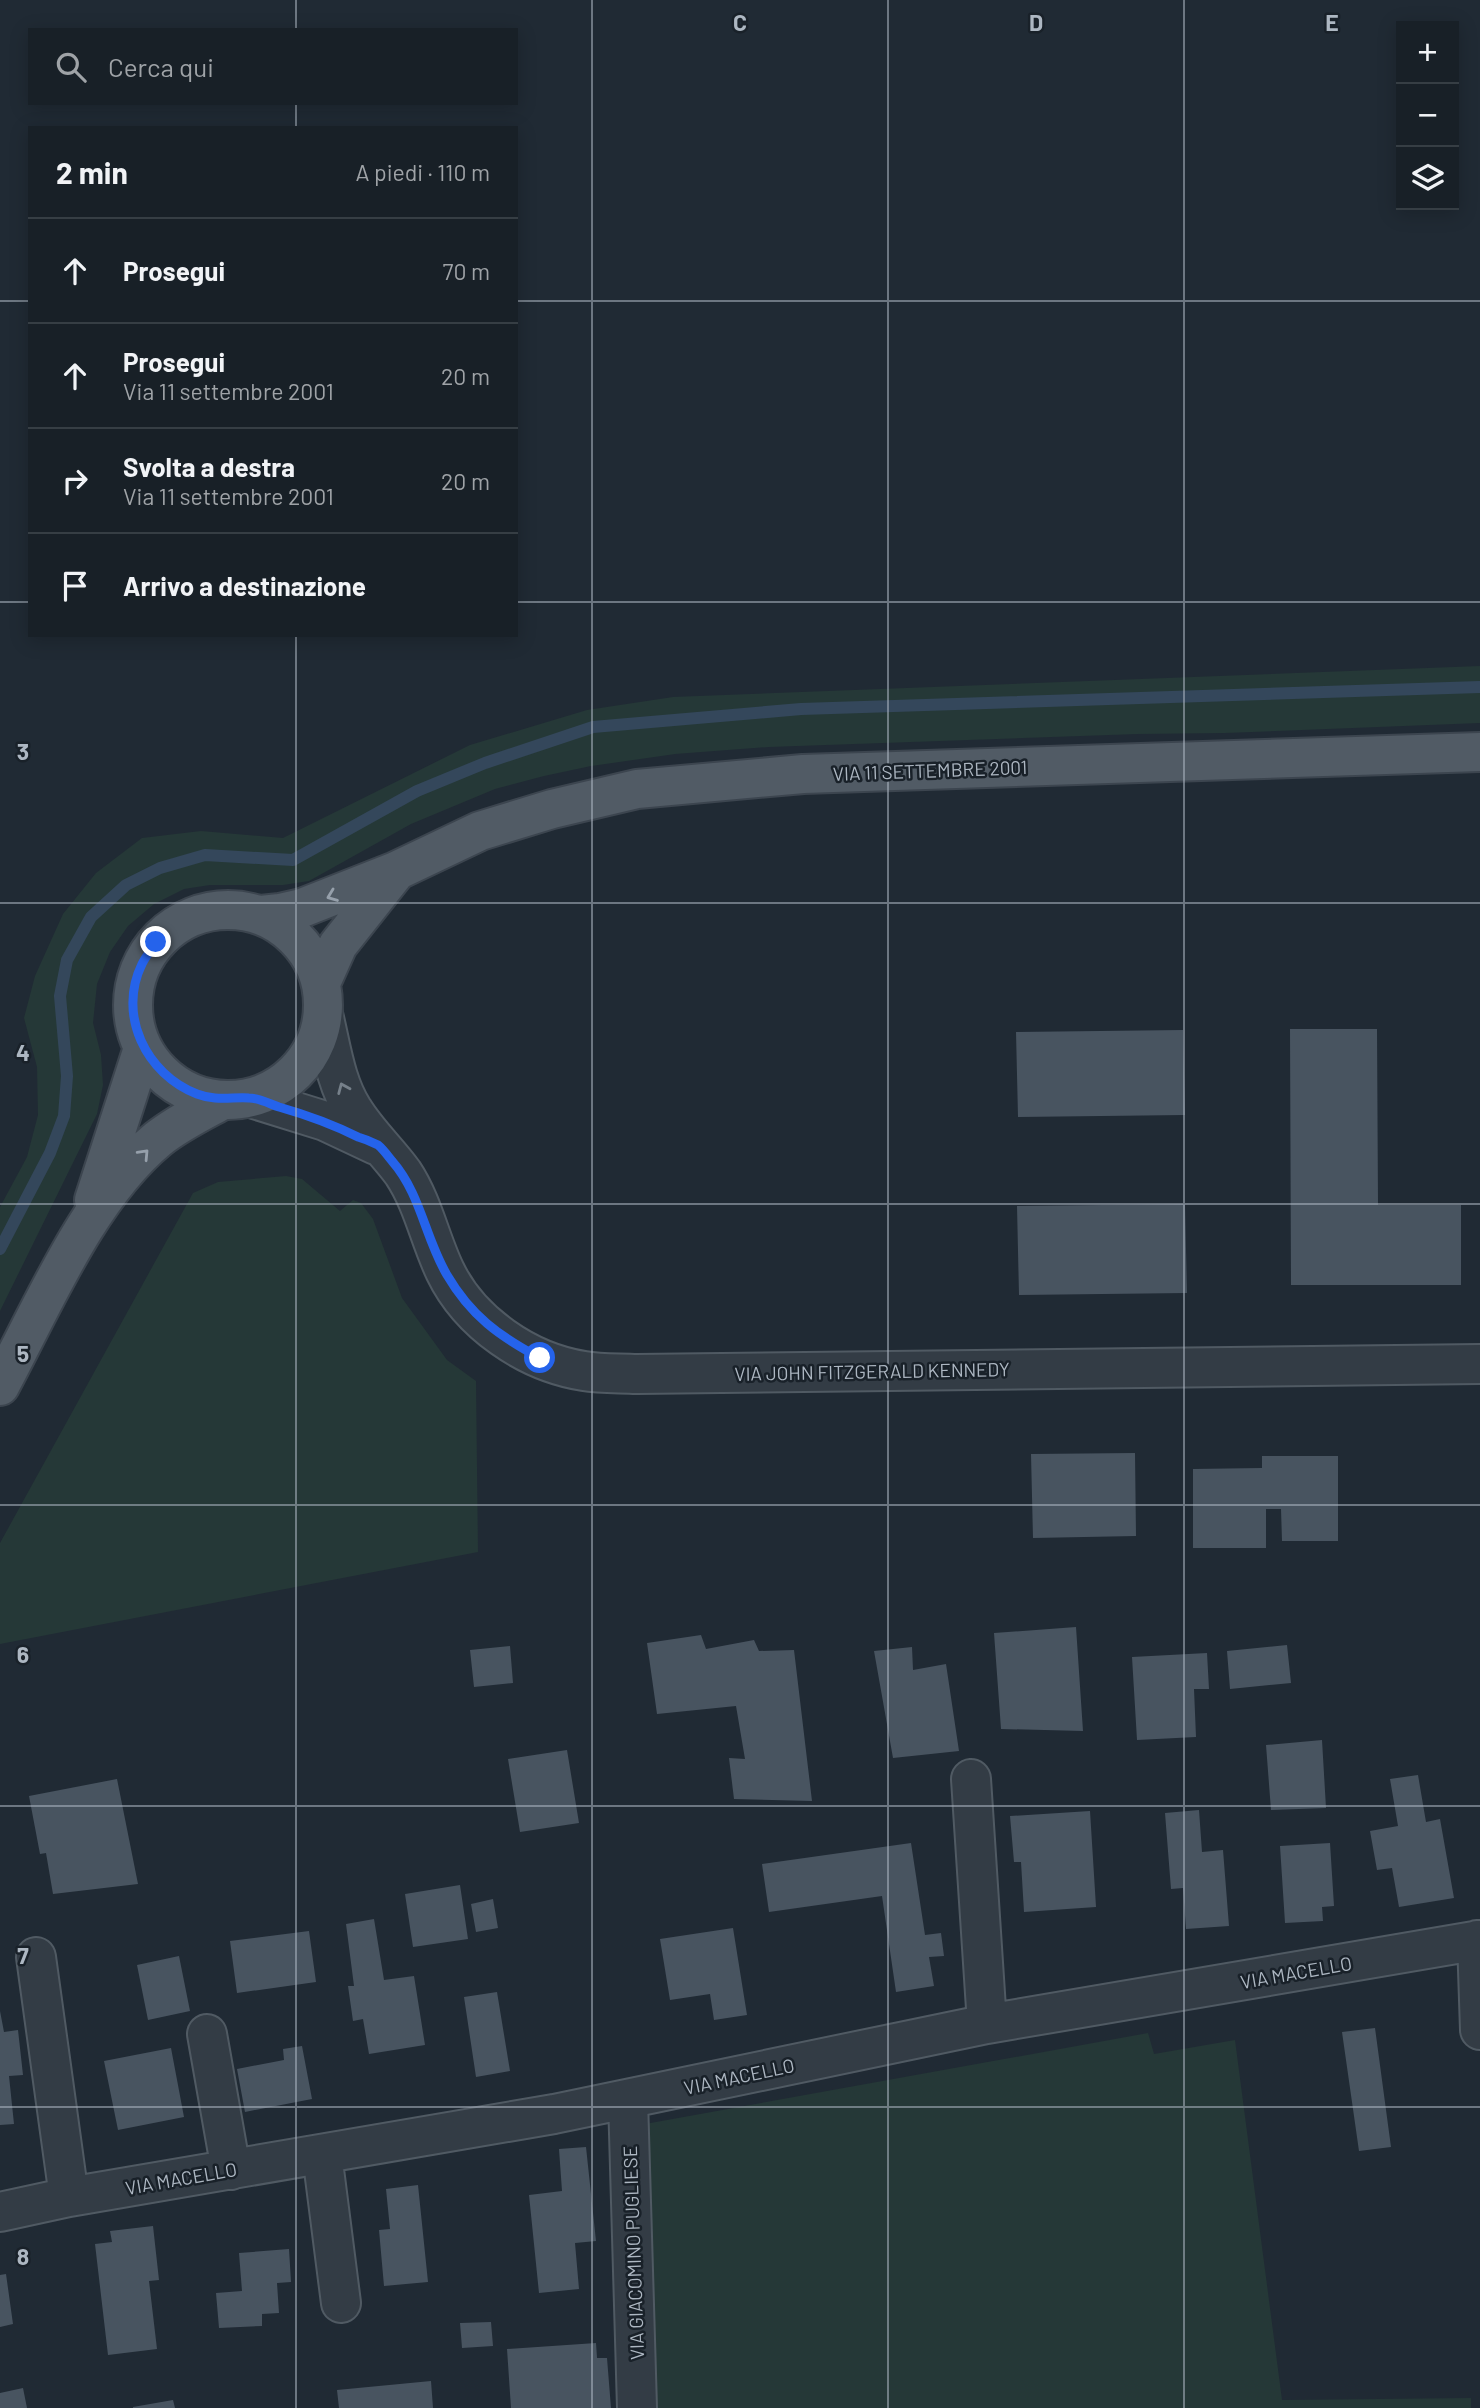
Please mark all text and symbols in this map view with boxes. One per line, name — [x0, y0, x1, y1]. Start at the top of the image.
text: C — [733, 8, 747, 36]
text: D — [1029, 8, 1043, 36]
text: E — [1325, 8, 1339, 36]
map controls — [1396, 21, 1459, 210]
button: + — [1396, 21, 1459, 84]
search box — [28, 28, 518, 105]
icon: search — [52, 48, 90, 86]
text: Cerca qui — [108, 51, 214, 82]
button: − — [1396, 84, 1459, 147]
button: layers — [1396, 147, 1459, 210]
text: 2 min — [56, 154, 128, 190]
text: A piedi · 110 m — [355, 158, 490, 186]
icon: ahead — [56, 252, 94, 290]
text: Prosegui — [123, 255, 225, 286]
text: 70 m — [443, 257, 490, 285]
text: Prosegui — [123, 346, 225, 377]
icon: ahead — [56, 357, 94, 395]
text: 20 m — [441, 362, 490, 390]
text: Via 11 settembre 2001 — [123, 377, 334, 405]
text: Svolta a destra — [123, 451, 295, 482]
icon: right — [56, 462, 94, 500]
text: 20 m — [441, 467, 490, 495]
text: Via 11 settembre 2001 — [123, 482, 334, 510]
icon: arrive — [56, 567, 94, 605]
text: Arrivo a destinazione — [123, 570, 366, 601]
text: 3 — [17, 737, 29, 765]
street label: VIA 11 SETTEMBRE 2001 — [832, 755, 1028, 785]
one-way arrow — [327, 888, 339, 902]
route end — [140, 926, 171, 957]
text: 4 — [16, 1038, 30, 1066]
one-way arrow — [337, 1083, 351, 1095]
one-way arrow — [136, 1149, 148, 1162]
text: 5 — [17, 1339, 29, 1367]
route start — [524, 1342, 555, 1373]
street label: VIA JOHN FITZGERALD KENNEDY — [734, 1357, 1010, 1385]
text: 6 — [17, 1640, 29, 1668]
text: 7 — [17, 1941, 29, 1969]
street label: VIA MACELLO — [1238, 1951, 1354, 1993]
street label: VIA MACELLO — [681, 2053, 797, 2099]
street label: VIA GIACOMINO PUGLIESE — [618, 2145, 648, 2361]
street label: VIA MACELLO — [123, 2157, 239, 2199]
text: 8 — [17, 2242, 29, 2270]

